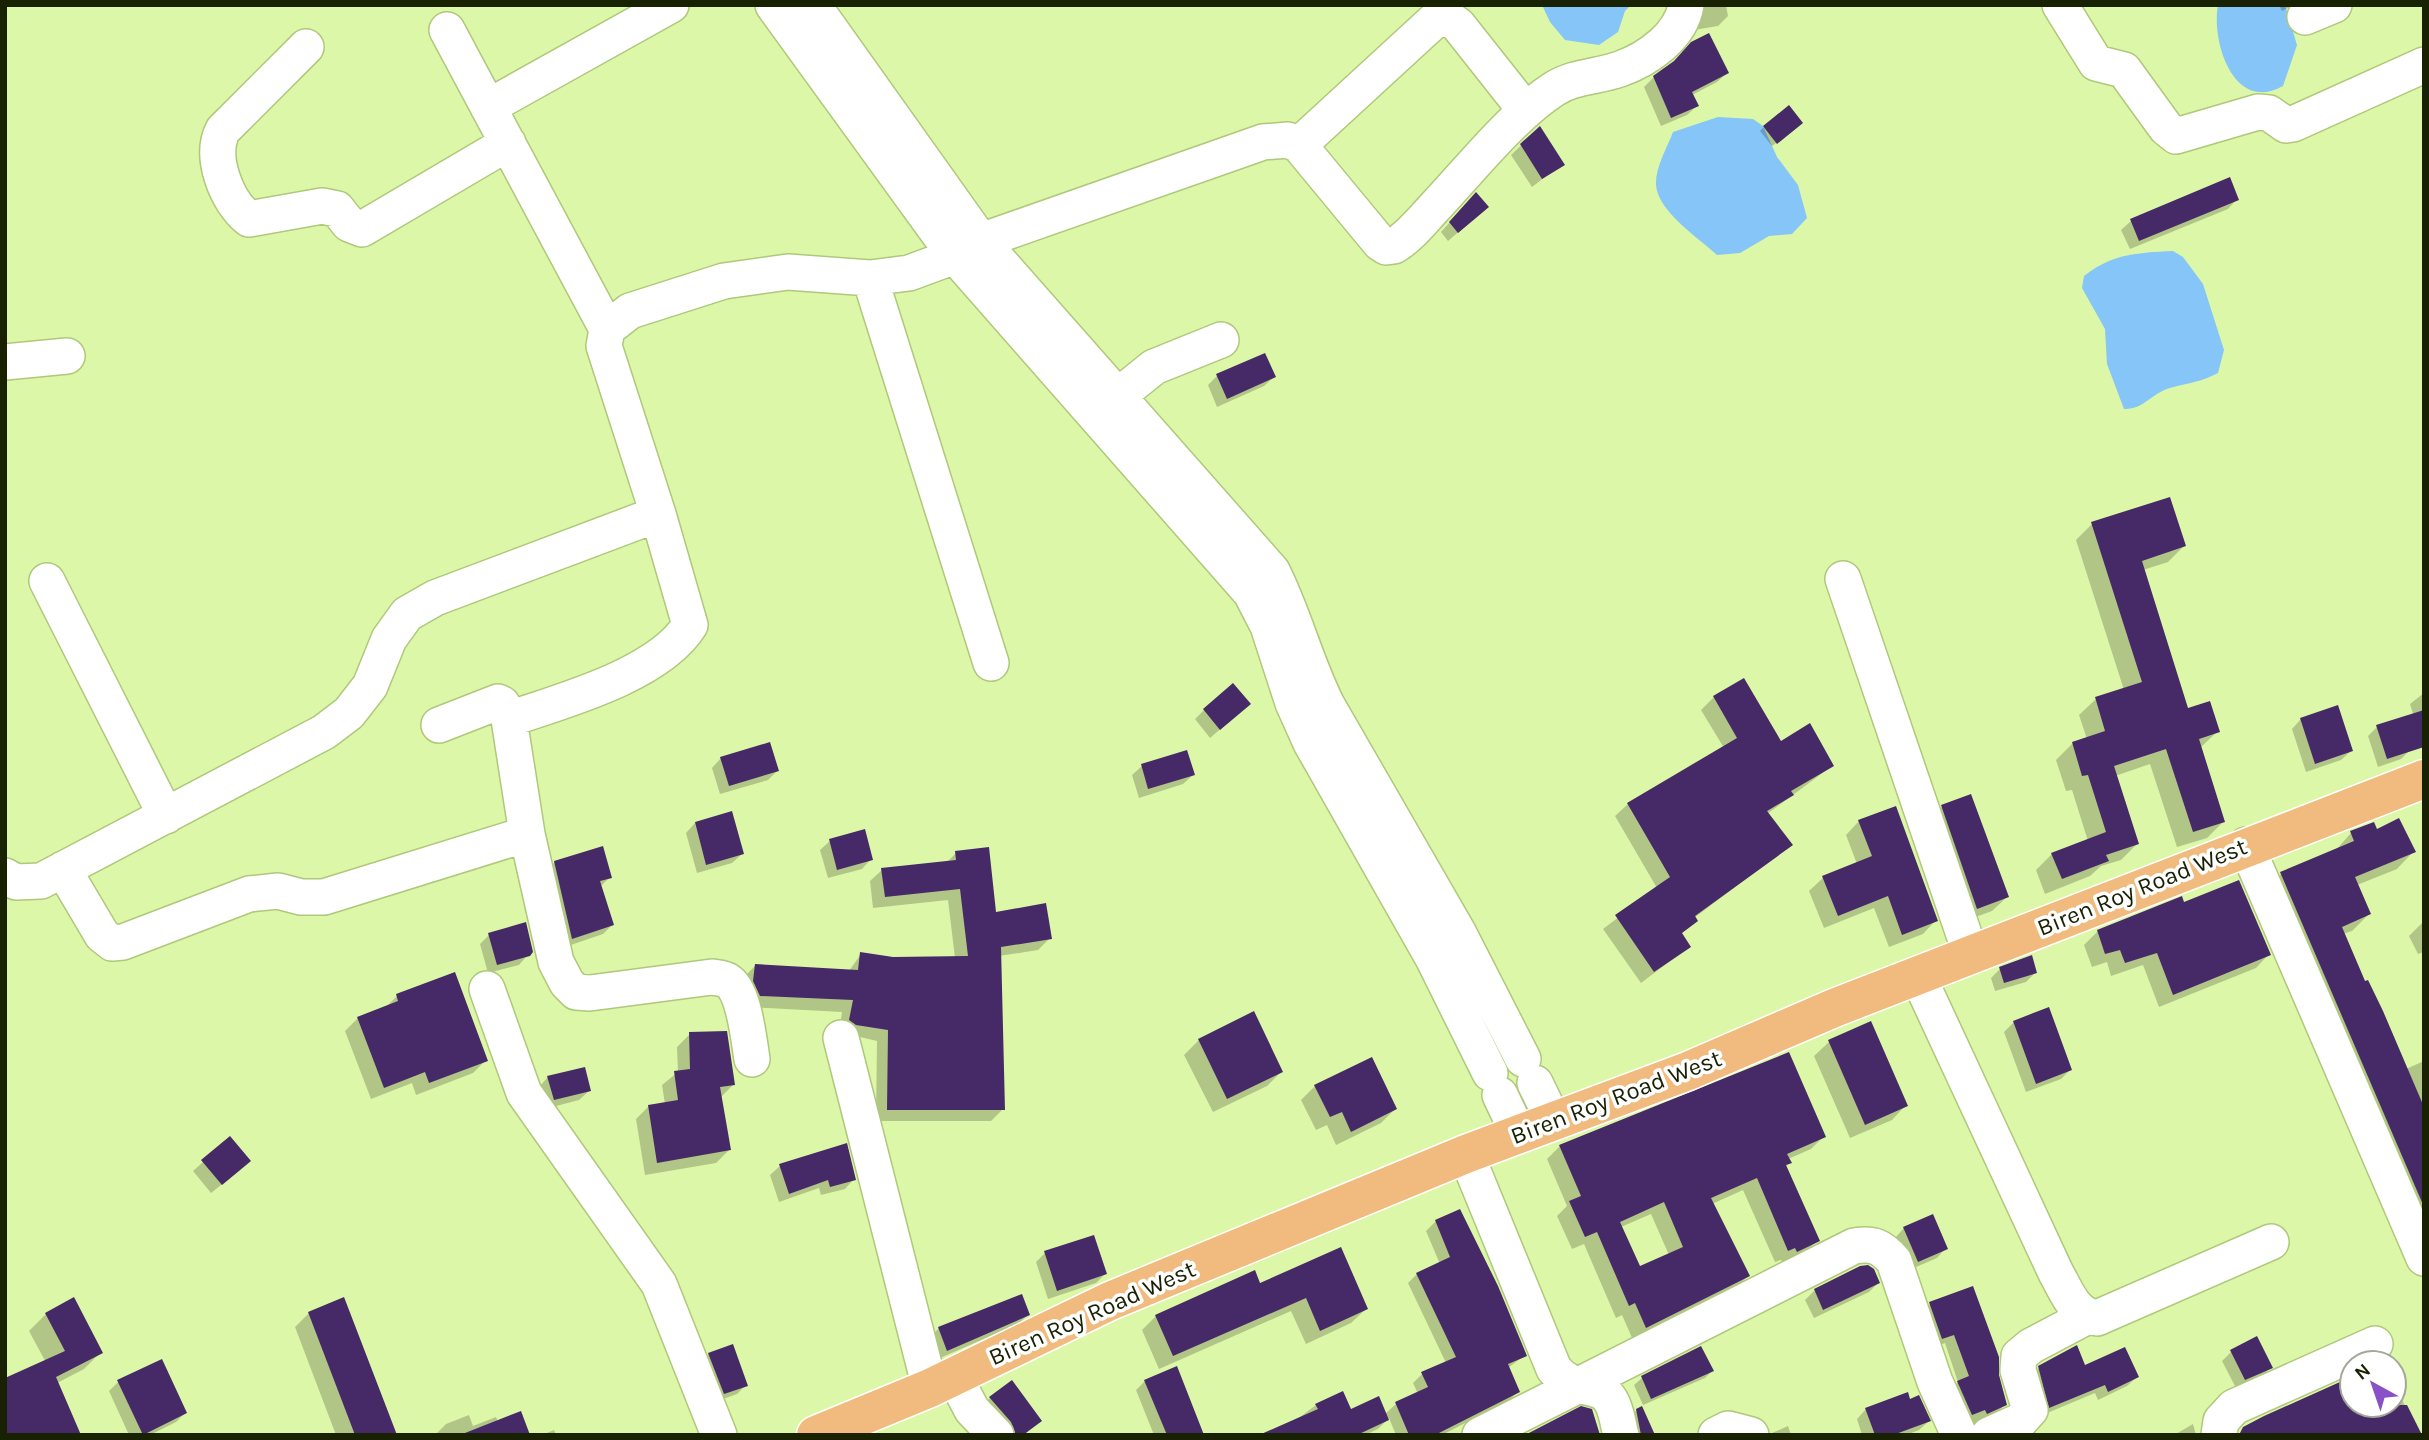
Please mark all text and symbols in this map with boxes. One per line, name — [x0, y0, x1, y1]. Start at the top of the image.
street label: Biren Roy Road West — [2033, 832, 2251, 942]
street label: Biren Roy Road West — [1507, 1044, 1725, 1150]
street label: Biren Roy Road West — [984, 1255, 1200, 1371]
north arrow — [2338, 1349, 2408, 1419]
text: N — [2350, 1359, 2375, 1385]

